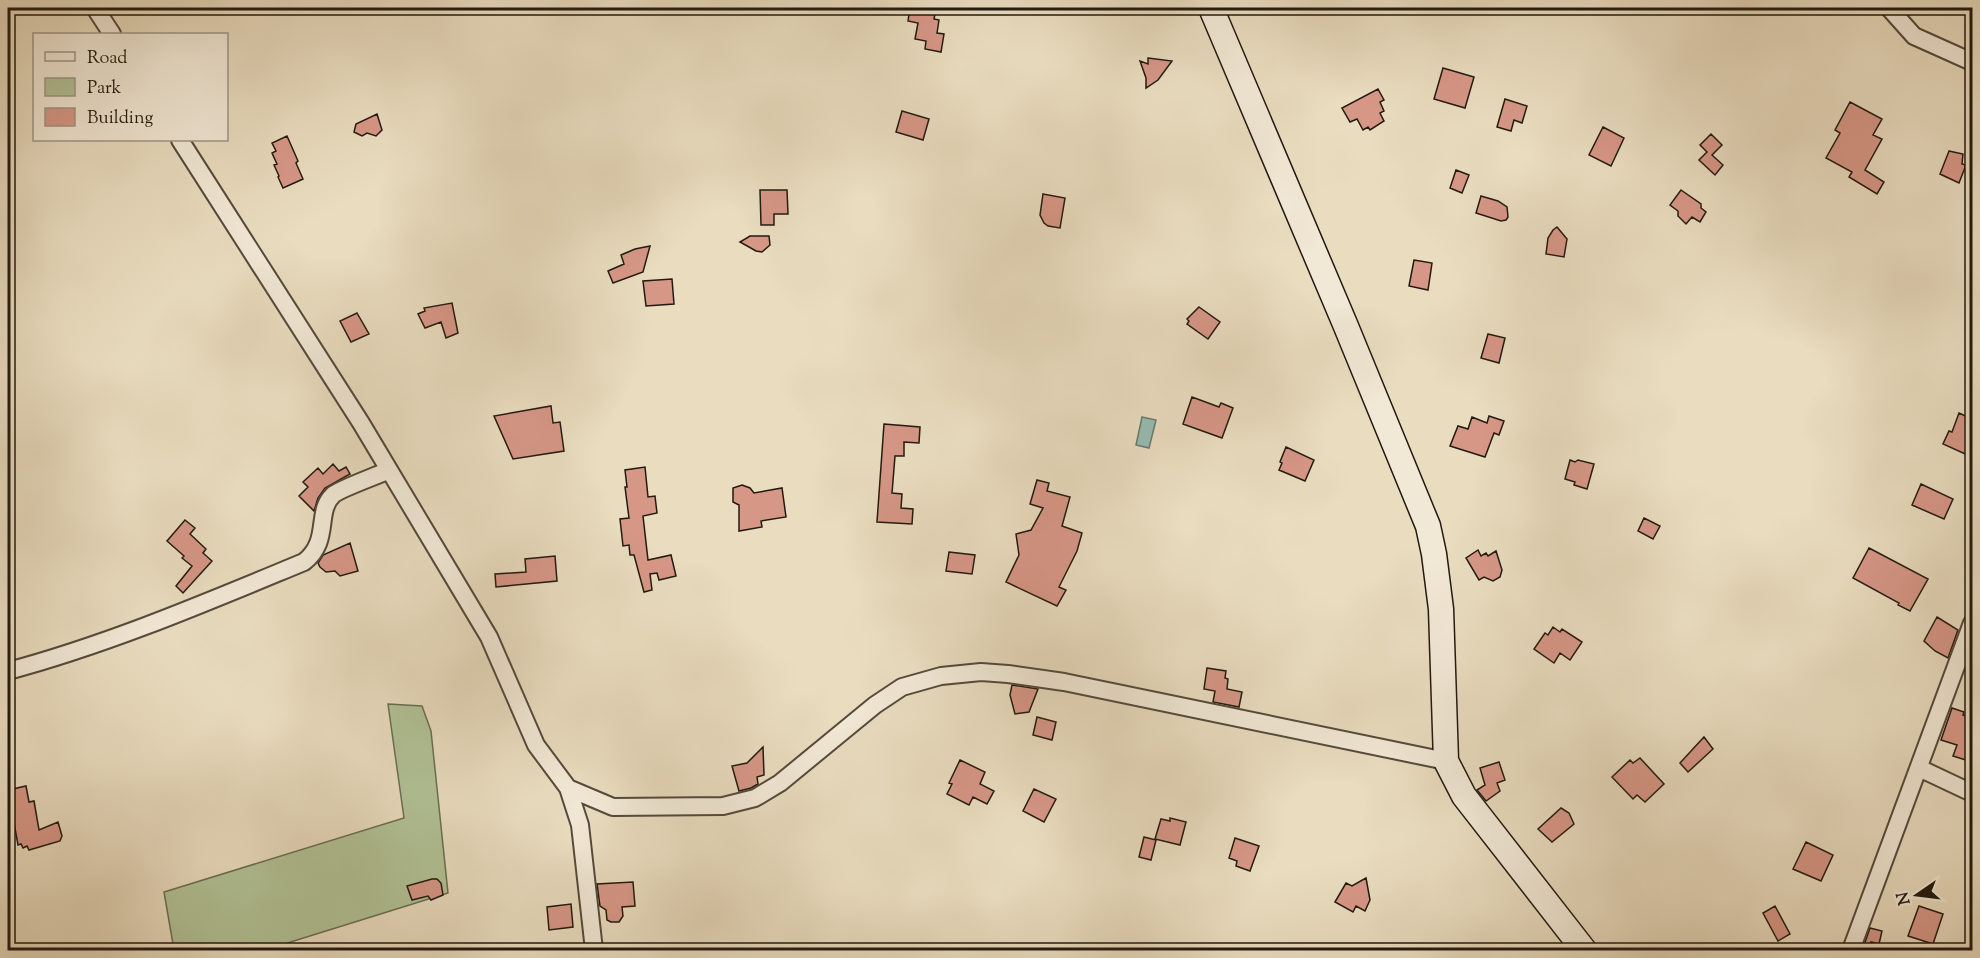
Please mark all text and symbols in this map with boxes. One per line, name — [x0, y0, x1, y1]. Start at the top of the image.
legend — [33, 33, 228, 141]
text: Road — [87, 46, 127, 72]
text: Park — [87, 76, 122, 102]
text: Building — [87, 106, 153, 132]
north arrow — [1887, 865, 1947, 925]
text: N — [1892, 889, 1918, 907]

